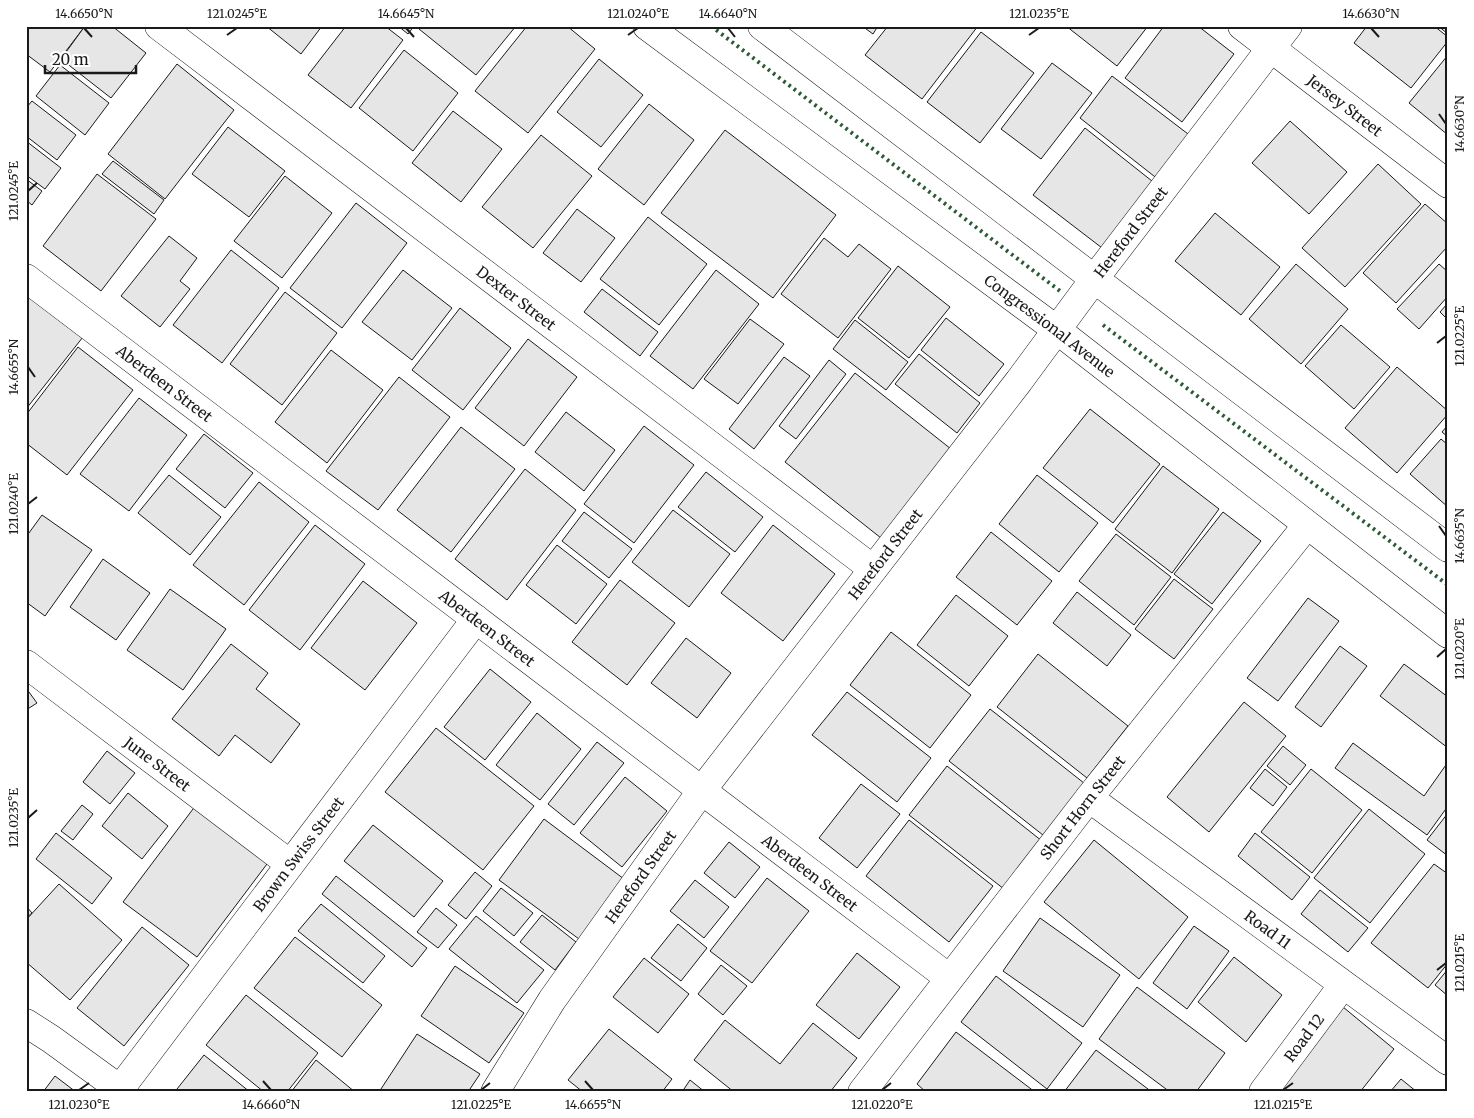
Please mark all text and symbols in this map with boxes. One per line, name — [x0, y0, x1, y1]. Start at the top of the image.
text: 14.6650°N — [55, 6, 113, 21]
text: 121.0245°E — [207, 6, 267, 21]
text: 14.6645°N — [378, 6, 435, 21]
text: 121.0240°E — [607, 6, 669, 21]
text: 14.6640°N — [699, 6, 758, 21]
text: 121.0235°E — [1009, 6, 1069, 21]
text: 14.6630°N — [1342, 6, 1400, 21]
scale bar — [45, 42, 136, 74]
text: 20 m — [52, 50, 89, 69]
street label: Jersey Street — [1303, 70, 1387, 140]
text: 14.6630°N — [1452, 95, 1467, 153]
text: 121.0245°E — [6, 161, 21, 221]
street label: Hereford Street — [1089, 182, 1171, 281]
street label: Dexter Street — [473, 261, 560, 334]
street label: Congressional Avenue — [981, 270, 1119, 381]
text: 121.0225°E — [1452, 306, 1467, 366]
text: 14.6655°N — [6, 338, 21, 395]
street label: Aberdeen Street — [112, 340, 217, 426]
text: 121.0240°E — [6, 473, 21, 535]
street label: Hereford Street — [844, 505, 926, 603]
text: 14.6635°N — [1452, 508, 1467, 564]
street label: Aberdeen Street — [435, 585, 539, 670]
text: 121.0220°E — [1452, 618, 1467, 680]
street label: June Street — [120, 732, 195, 795]
street label: Short Horn Street — [1036, 751, 1129, 863]
text: 121.0235°E — [6, 788, 21, 848]
street label: Brown Swiss Street — [249, 793, 348, 915]
street label: Hereford Street — [601, 826, 680, 927]
street label: Aberdeen Street — [757, 830, 862, 915]
street label: Road 11 — [1241, 906, 1295, 953]
text: 121.0215°E — [1452, 933, 1467, 992]
street label: Road 12 — [1279, 1010, 1328, 1065]
text: 121.0230°E — [48, 1097, 110, 1112]
text: 14.6660°N — [242, 1097, 301, 1112]
text: 121.0225°E — [451, 1097, 511, 1112]
text: 14.6655°N — [565, 1097, 622, 1112]
text: 121.0220°E — [851, 1097, 913, 1112]
text: 121.0215°E — [1254, 1097, 1313, 1112]

